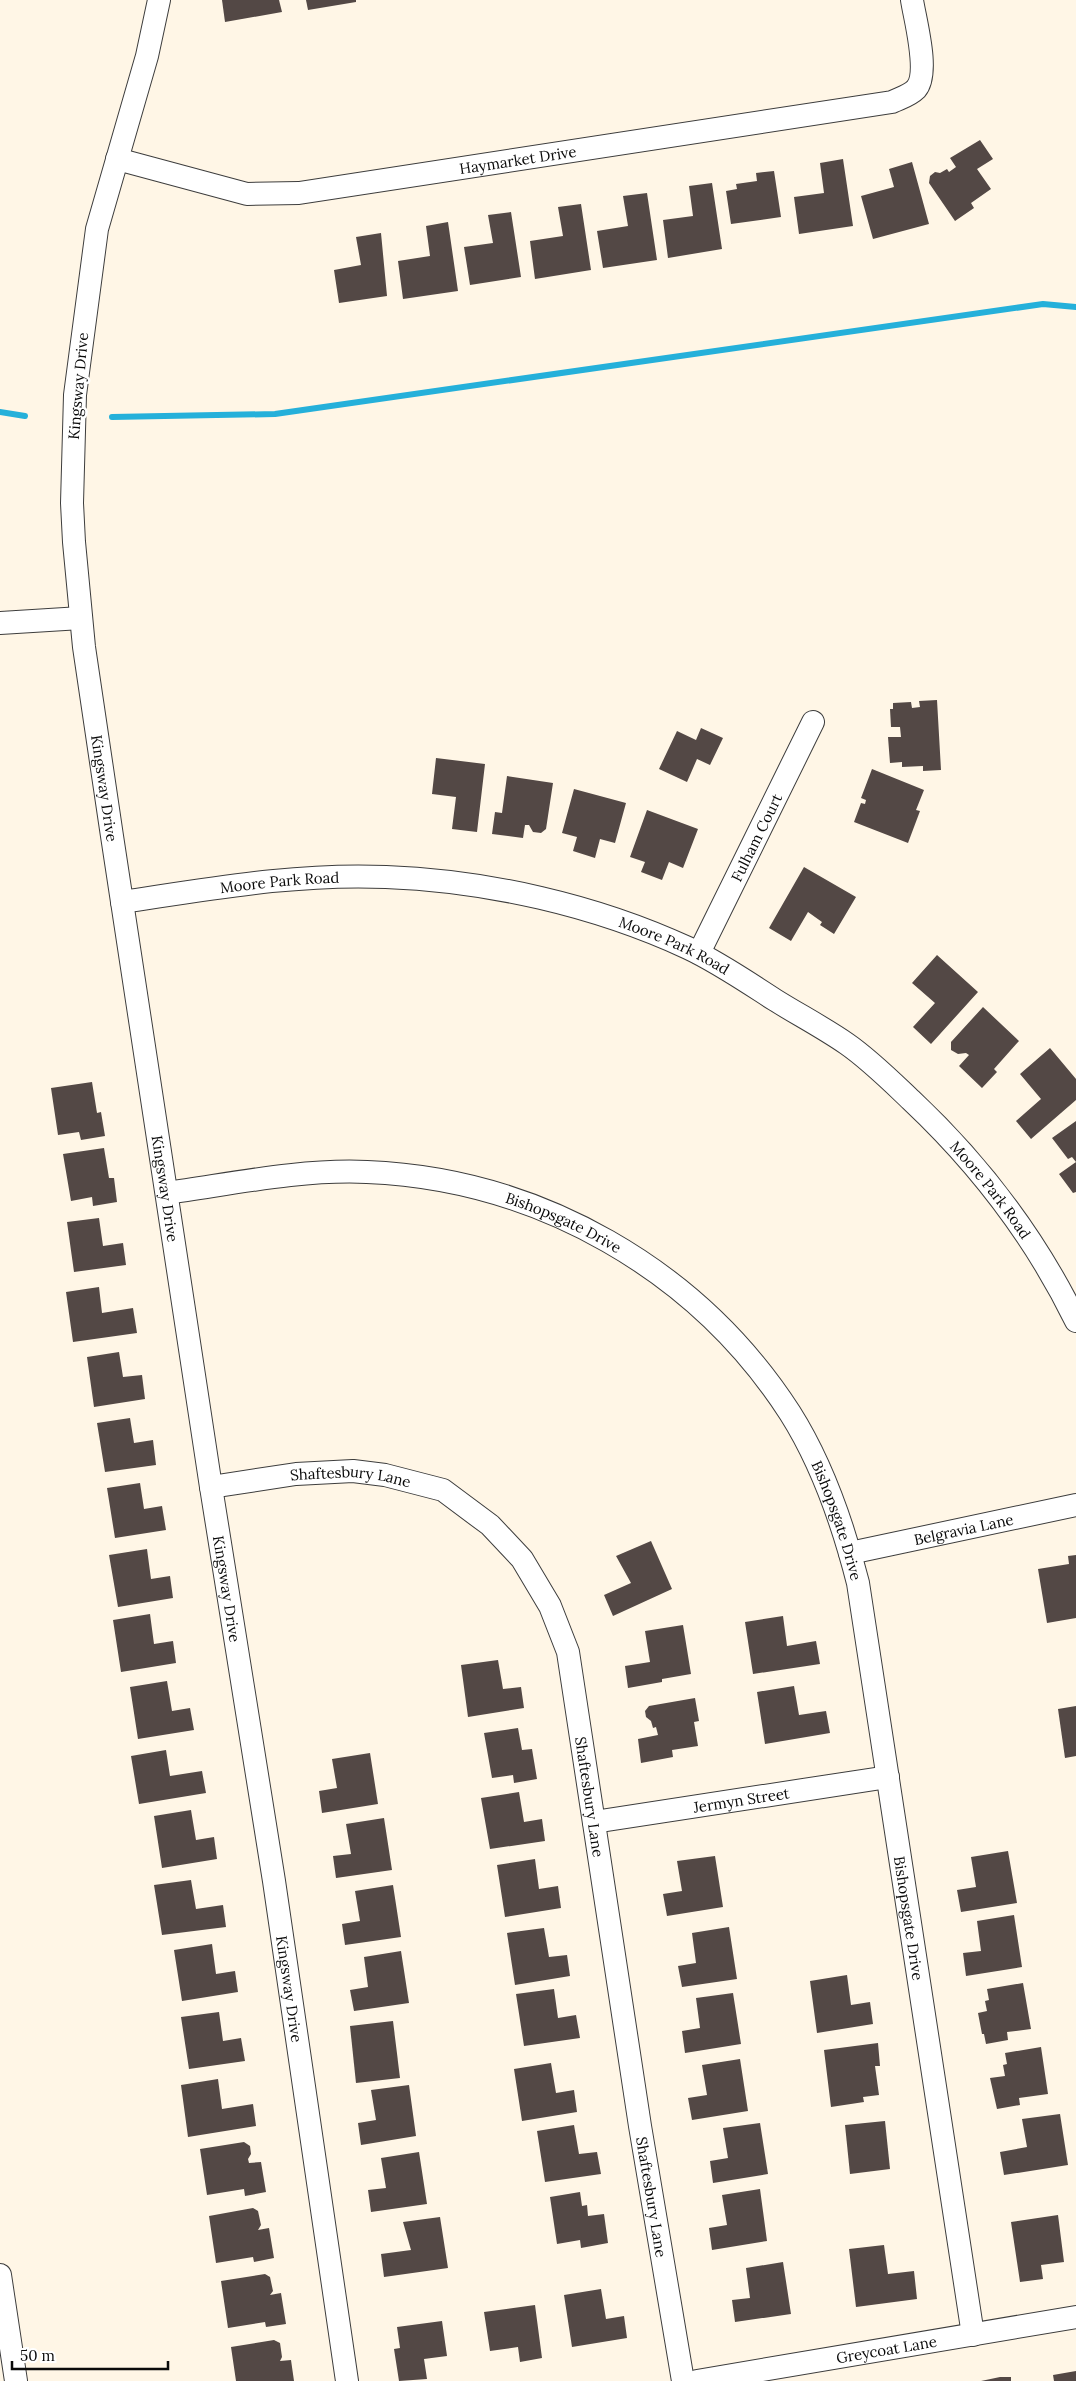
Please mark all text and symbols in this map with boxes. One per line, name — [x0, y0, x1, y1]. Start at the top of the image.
street label: Haymarket Drive — [458, 141, 578, 178]
street label: Kingsway Drive — [64, 332, 92, 440]
street label: Kingsway Drive — [88, 733, 122, 843]
street label: Fulham Court — [726, 790, 786, 885]
street label: Moore Park Road — [219, 867, 340, 897]
street label: Moore Park Road — [617, 912, 733, 978]
street label: Kingsway Drive — [148, 1134, 183, 1243]
street label: Moore Park Road — [946, 1137, 1035, 1242]
street label: Bishopsgate Drive — [503, 1188, 625, 1257]
street label: Bishopsgate Drive — [808, 1457, 866, 1582]
street label: Shaftesbury Lane — [289, 1461, 413, 1491]
street label: Belgravia Lane — [912, 1509, 1015, 1549]
street label: Kingsway Drive — [209, 1534, 245, 1643]
street label: Shaftesbury Lane — [571, 1735, 609, 1858]
street label: Jermyn Street — [691, 1783, 791, 1816]
street label: Bishopsgate Drive — [890, 1855, 928, 1982]
street label: Kingsway Drive — [273, 1934, 307, 2044]
street label: Shaftesbury Lane — [632, 2135, 671, 2259]
street label: Greycoat Lane — [835, 2331, 938, 2367]
scale bar — [12, 2338, 169, 2370]
text: 50 m — [20, 2346, 55, 2365]

